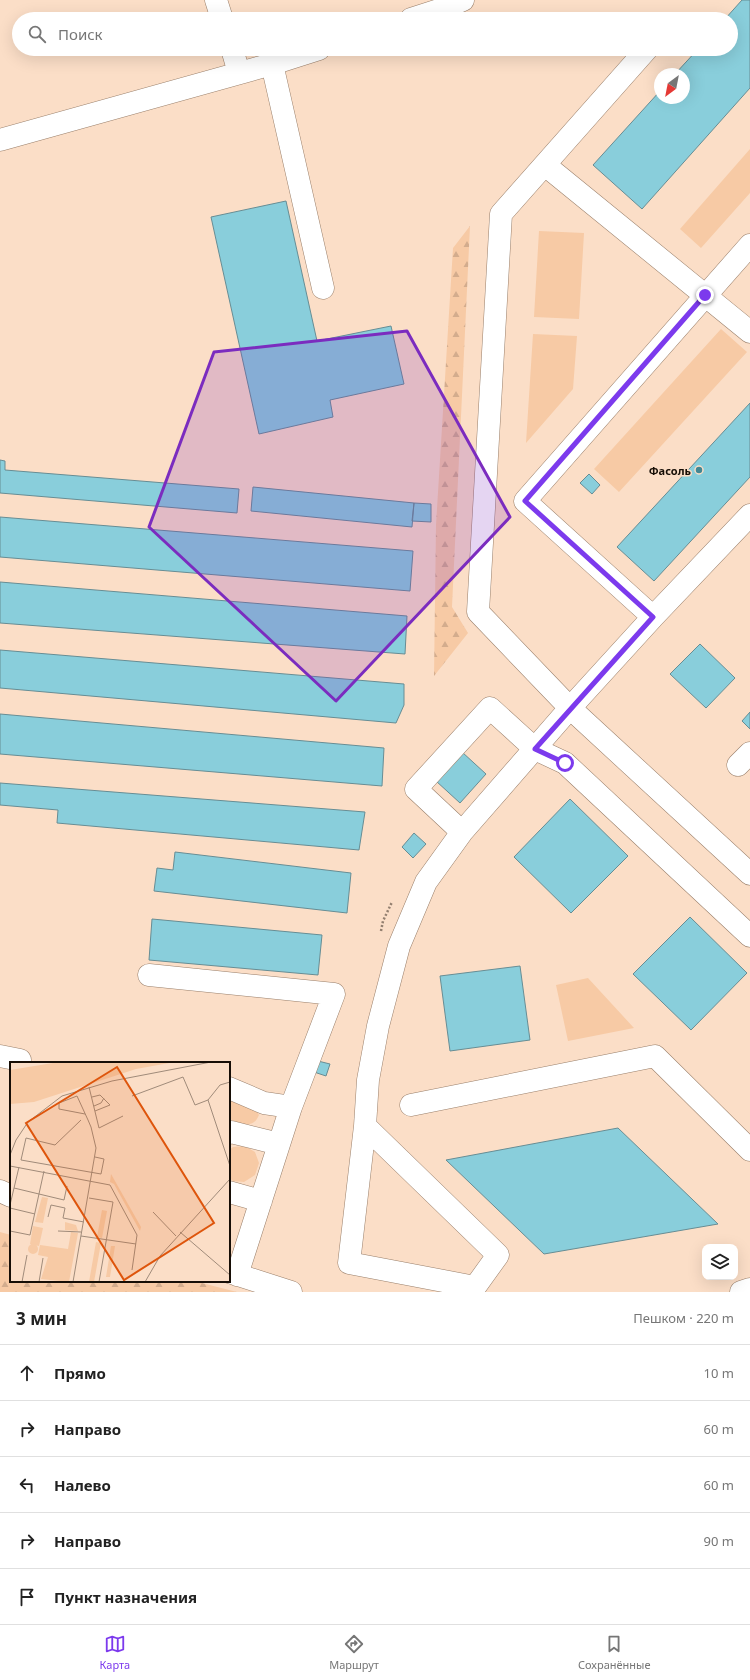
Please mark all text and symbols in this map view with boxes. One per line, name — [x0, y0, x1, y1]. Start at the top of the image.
search box — [12, 12, 738, 56]
icon: search — [26, 23, 48, 45]
text: Поиск — [58, 24, 103, 44]
north arrow — [654, 68, 690, 104]
route end — [696, 286, 714, 304]
place label: Фасоль — [649, 463, 691, 478]
marker: Фасоль — [694, 465, 704, 475]
route start — [556, 754, 574, 772]
inset map — [10, 1062, 230, 1282]
map controls — [702, 1244, 738, 1280]
button: layers — [702, 1244, 738, 1280]
text: 3 мин — [16, 1307, 67, 1330]
text: Пешком · 220 m — [633, 1309, 734, 1327]
icon: ahead — [16, 1362, 38, 1384]
text: Прямо — [54, 1363, 106, 1383]
text: 10 m — [704, 1364, 734, 1382]
icon: right — [16, 1418, 38, 1440]
text: Направо — [54, 1419, 121, 1439]
text: 60 m — [704, 1420, 734, 1438]
icon: left — [16, 1474, 38, 1496]
text: Налево — [54, 1475, 111, 1495]
text: 60 m — [704, 1476, 734, 1494]
icon: right — [16, 1530, 38, 1552]
text: Направо — [54, 1531, 121, 1551]
text: 90 m — [704, 1532, 734, 1550]
icon: arrive — [16, 1586, 38, 1608]
text: Пункт назначения — [54, 1587, 197, 1607]
tab: Карта — [100, 1633, 130, 1672]
tab: Маршрут — [329, 1633, 379, 1672]
tab: Сохранённые — [578, 1633, 650, 1672]

